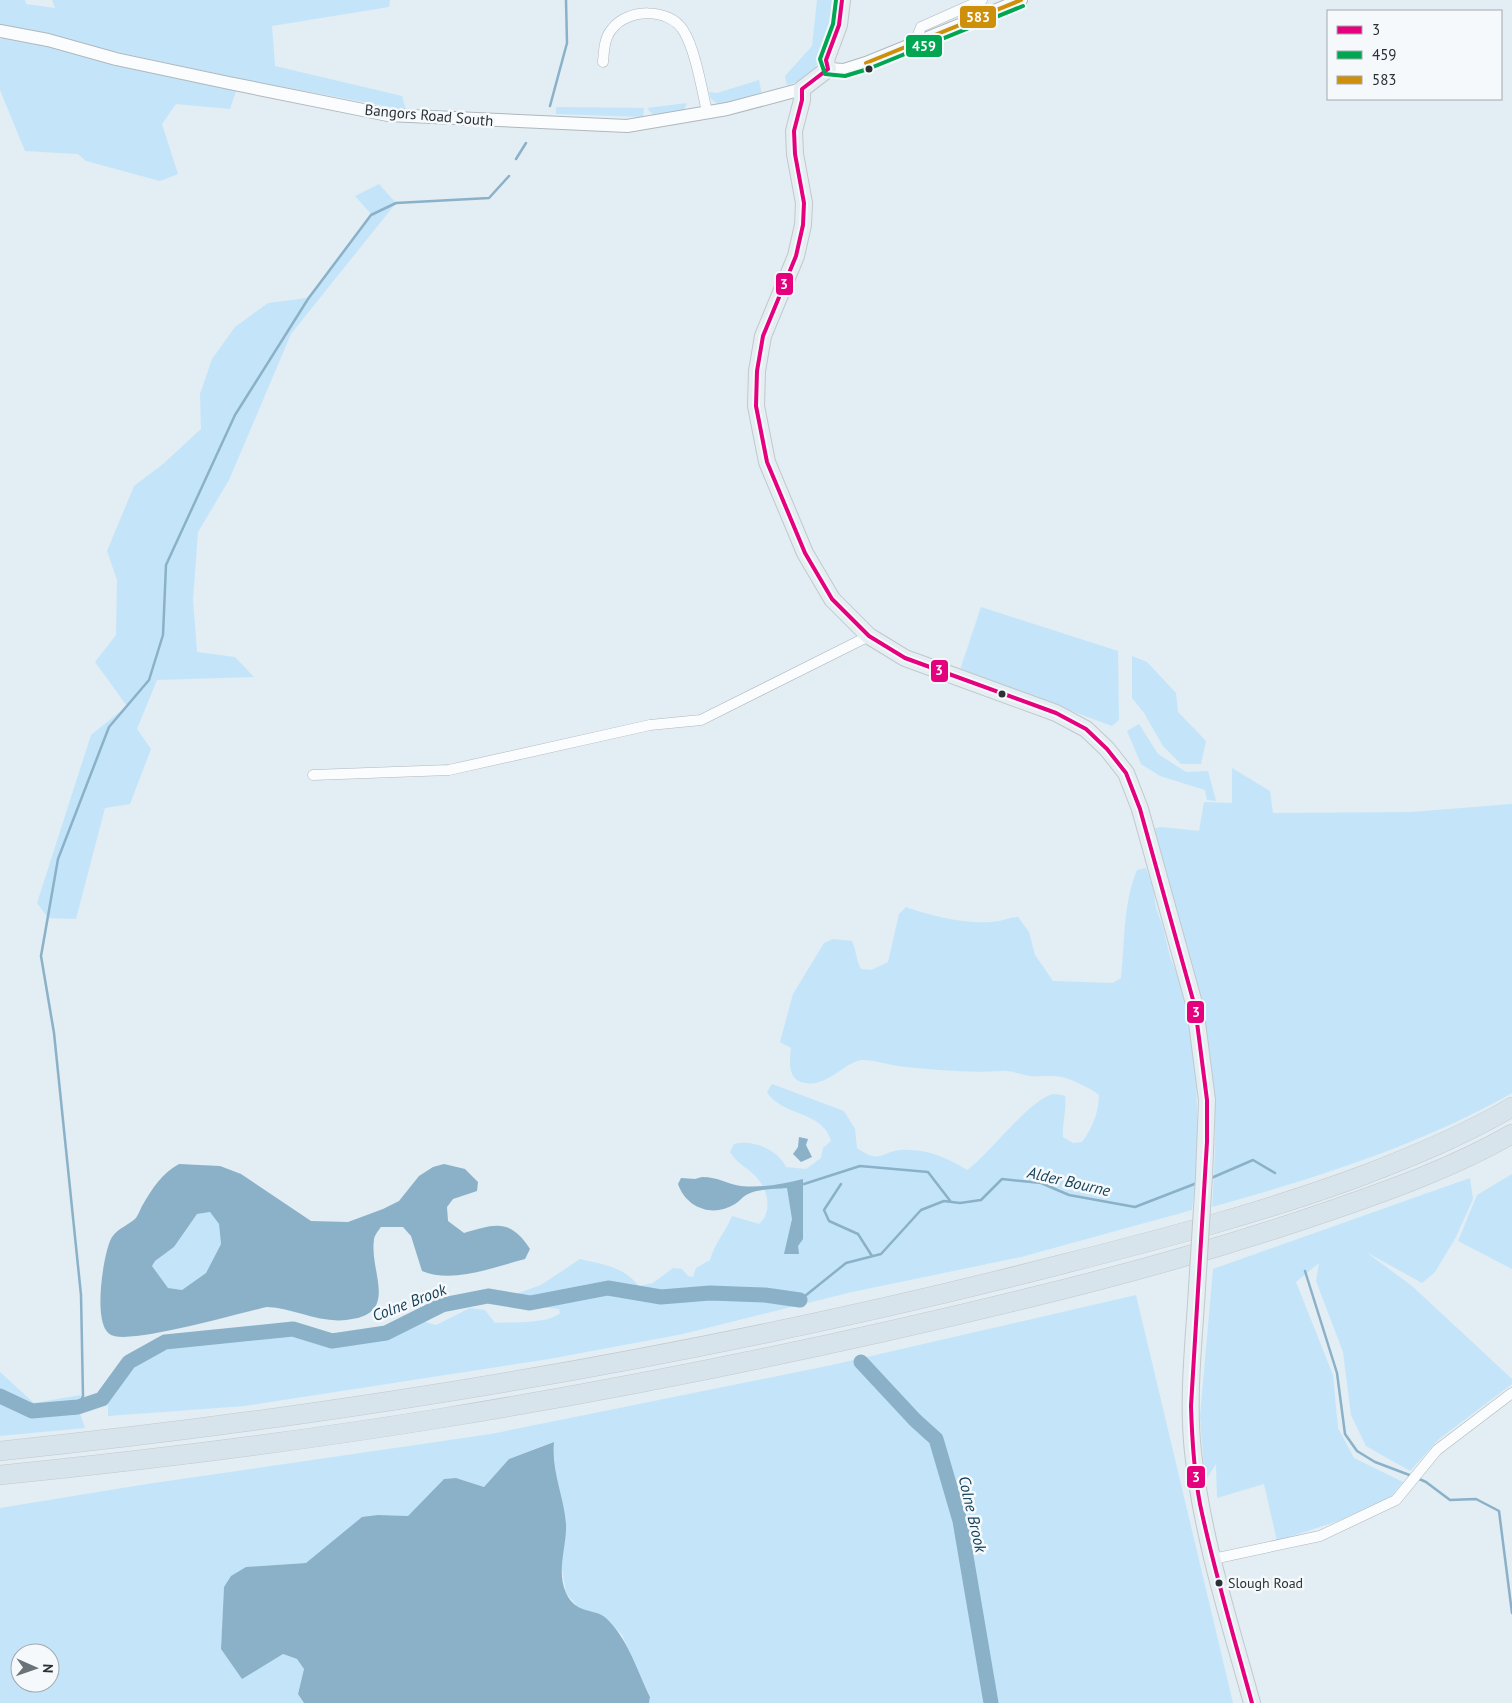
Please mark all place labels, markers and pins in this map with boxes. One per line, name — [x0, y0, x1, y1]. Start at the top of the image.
unlabelled marker — [864, 64, 874, 74]
unlabelled marker — [997, 689, 1007, 699]
place label: Slough Road — [1228, 1574, 1303, 1592]
marker: Slough Road — [1214, 1578, 1224, 1588]

